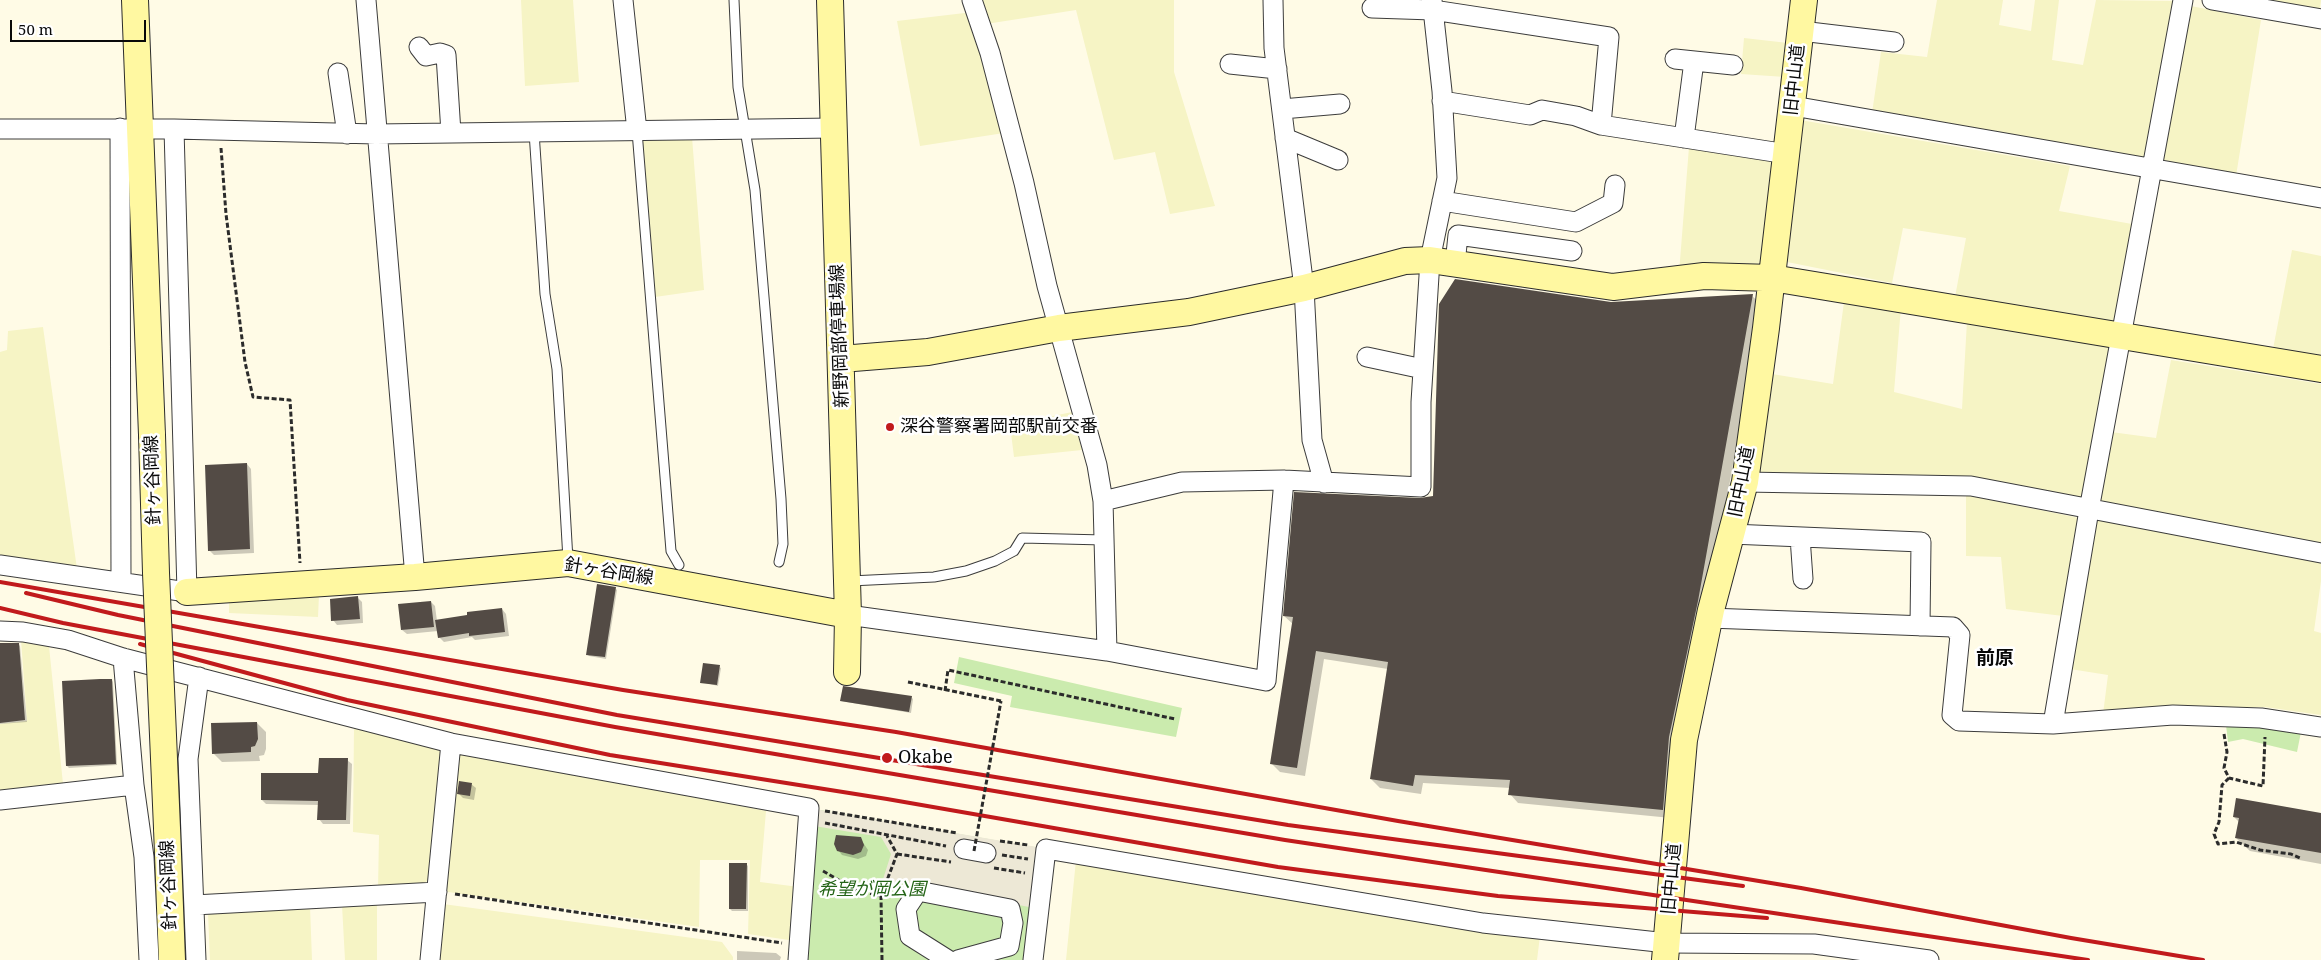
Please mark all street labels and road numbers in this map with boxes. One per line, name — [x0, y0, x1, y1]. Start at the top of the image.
street label: 旧中山道 — [1780, 43, 1810, 117]
street label: 新野岡部停車場線 — [827, 264, 853, 408]
street label: 針ヶ谷岡線 — [141, 435, 165, 525]
street label: 旧中山道 — [1725, 445, 1759, 519]
street label: 針ヶ谷岡線 — [563, 554, 655, 590]
street label: 針ヶ谷岡線 — [157, 840, 181, 930]
street label: 旧中山道 — [1658, 842, 1686, 916]

